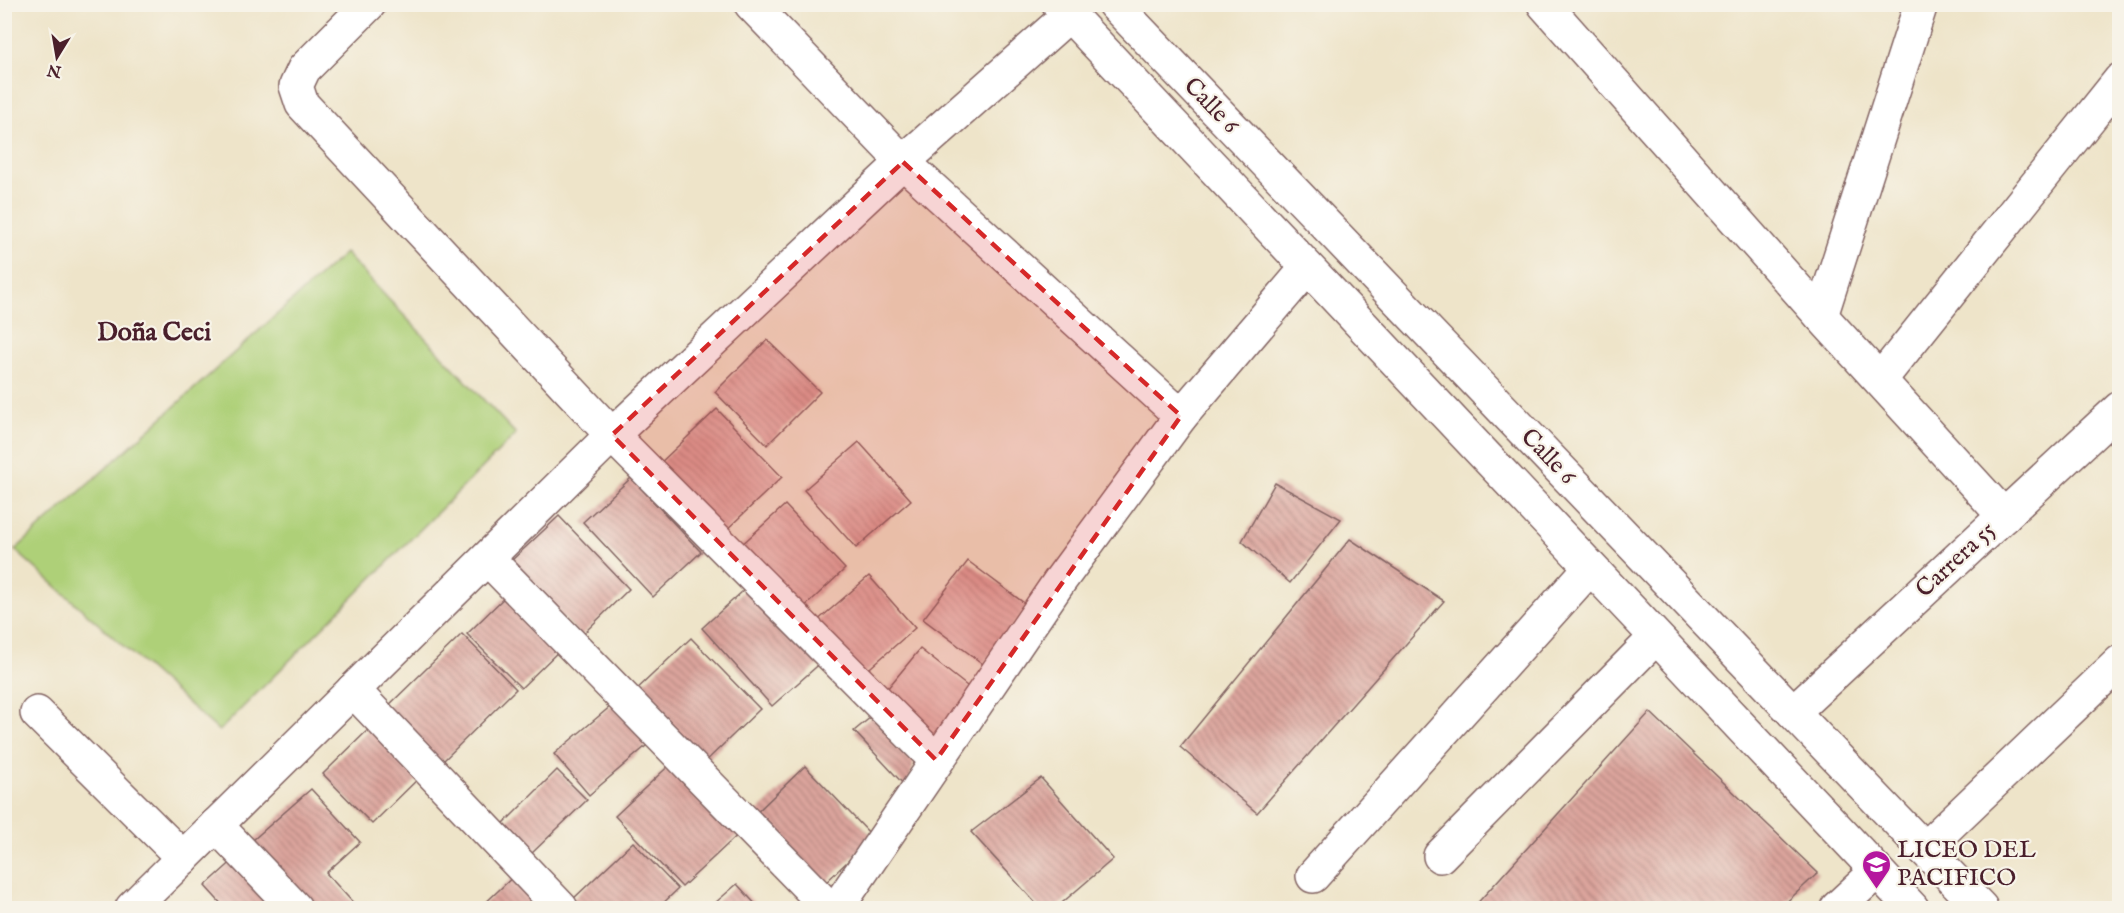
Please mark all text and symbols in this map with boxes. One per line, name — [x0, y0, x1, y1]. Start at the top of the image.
north arrow — [27, 27, 87, 87]
text: N — [46, 59, 64, 81]
street label: Calle 6 — [1177, 71, 1246, 141]
district label: Doña Ceci — [97, 316, 211, 349]
street label: Calle 6 — [1514, 422, 1583, 492]
street label: Carrera 55 — [1910, 515, 2003, 605]
place label: LICEO DEL PACIFICO — [1897, 835, 2037, 894]
school or university icon: LICEO DEL PACIFICO — [1860, 848, 1892, 890]

